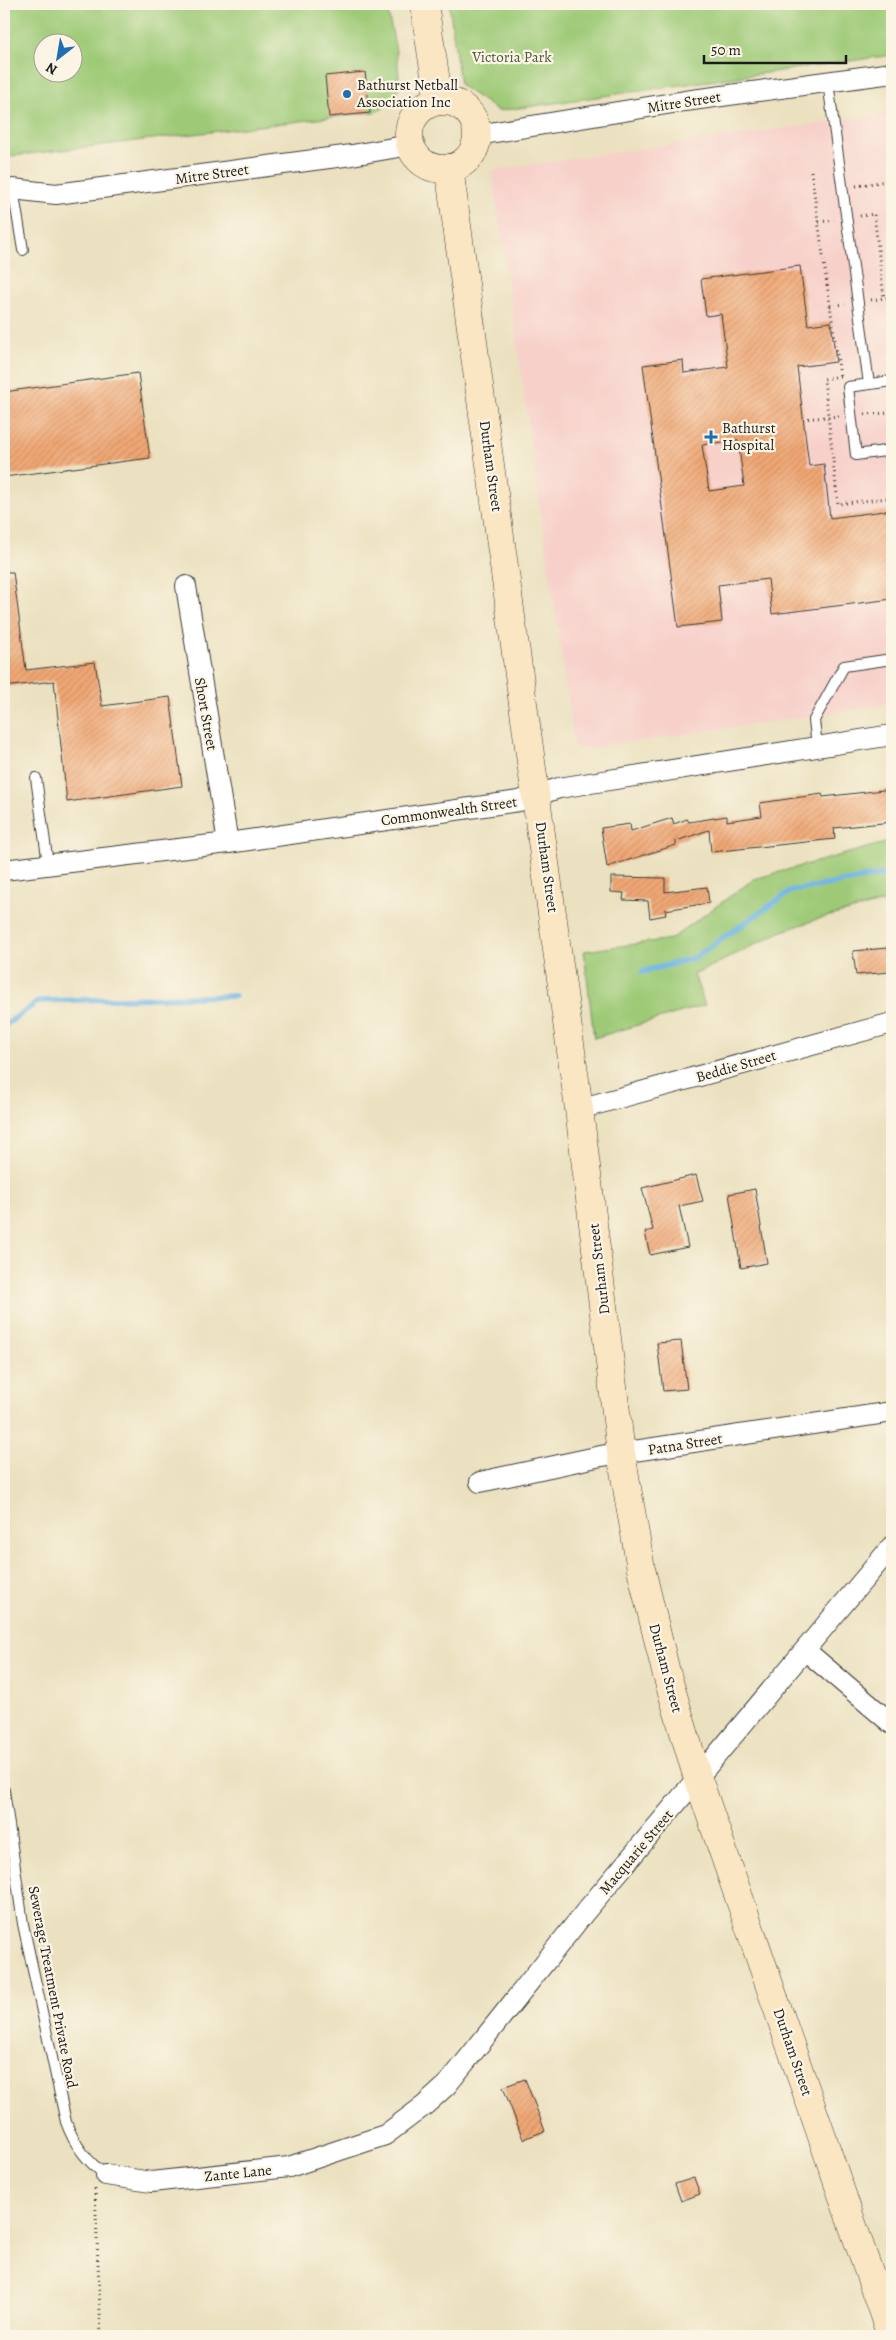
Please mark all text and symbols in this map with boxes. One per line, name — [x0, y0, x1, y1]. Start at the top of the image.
north arrow — [32, 32, 82, 82]
scale bar — [704, 32, 846, 64]
text: 50 m — [711, 40, 741, 60]
park label: Victoria Park — [471, 47, 552, 67]
text: N — [42, 58, 61, 79]
place label: Bathurst Netball Association Inc — [356, 75, 458, 112]
street label: Mitre Street — [646, 86, 722, 118]
marker: Bathurst Netball Association Inc — [341, 88, 353, 100]
street label: Mitre Street — [174, 159, 250, 189]
place label: Bathurst Hospital — [722, 418, 776, 455]
street label: Durham Street — [475, 419, 507, 513]
marker: Bathurst Hospital — [704, 430, 718, 444]
street label: Short Street — [190, 676, 222, 752]
street label: Commonwealth Street — [380, 792, 518, 830]
street label: Durham Street — [531, 820, 563, 914]
street label: Beddie Street — [694, 1045, 778, 1087]
street label: Durham Street — [583, 1222, 615, 1316]
street label: Patna Street — [646, 1428, 724, 1460]
street label: Durham Street — [644, 1621, 688, 1715]
street label: Macquarie Street — [595, 1805, 677, 1899]
street label: Sewerage Treatment Private Road — [24, 1884, 83, 2091]
street label: Durham Street — [769, 2005, 817, 2099]
street label: Zante Lane — [203, 2159, 273, 2186]

